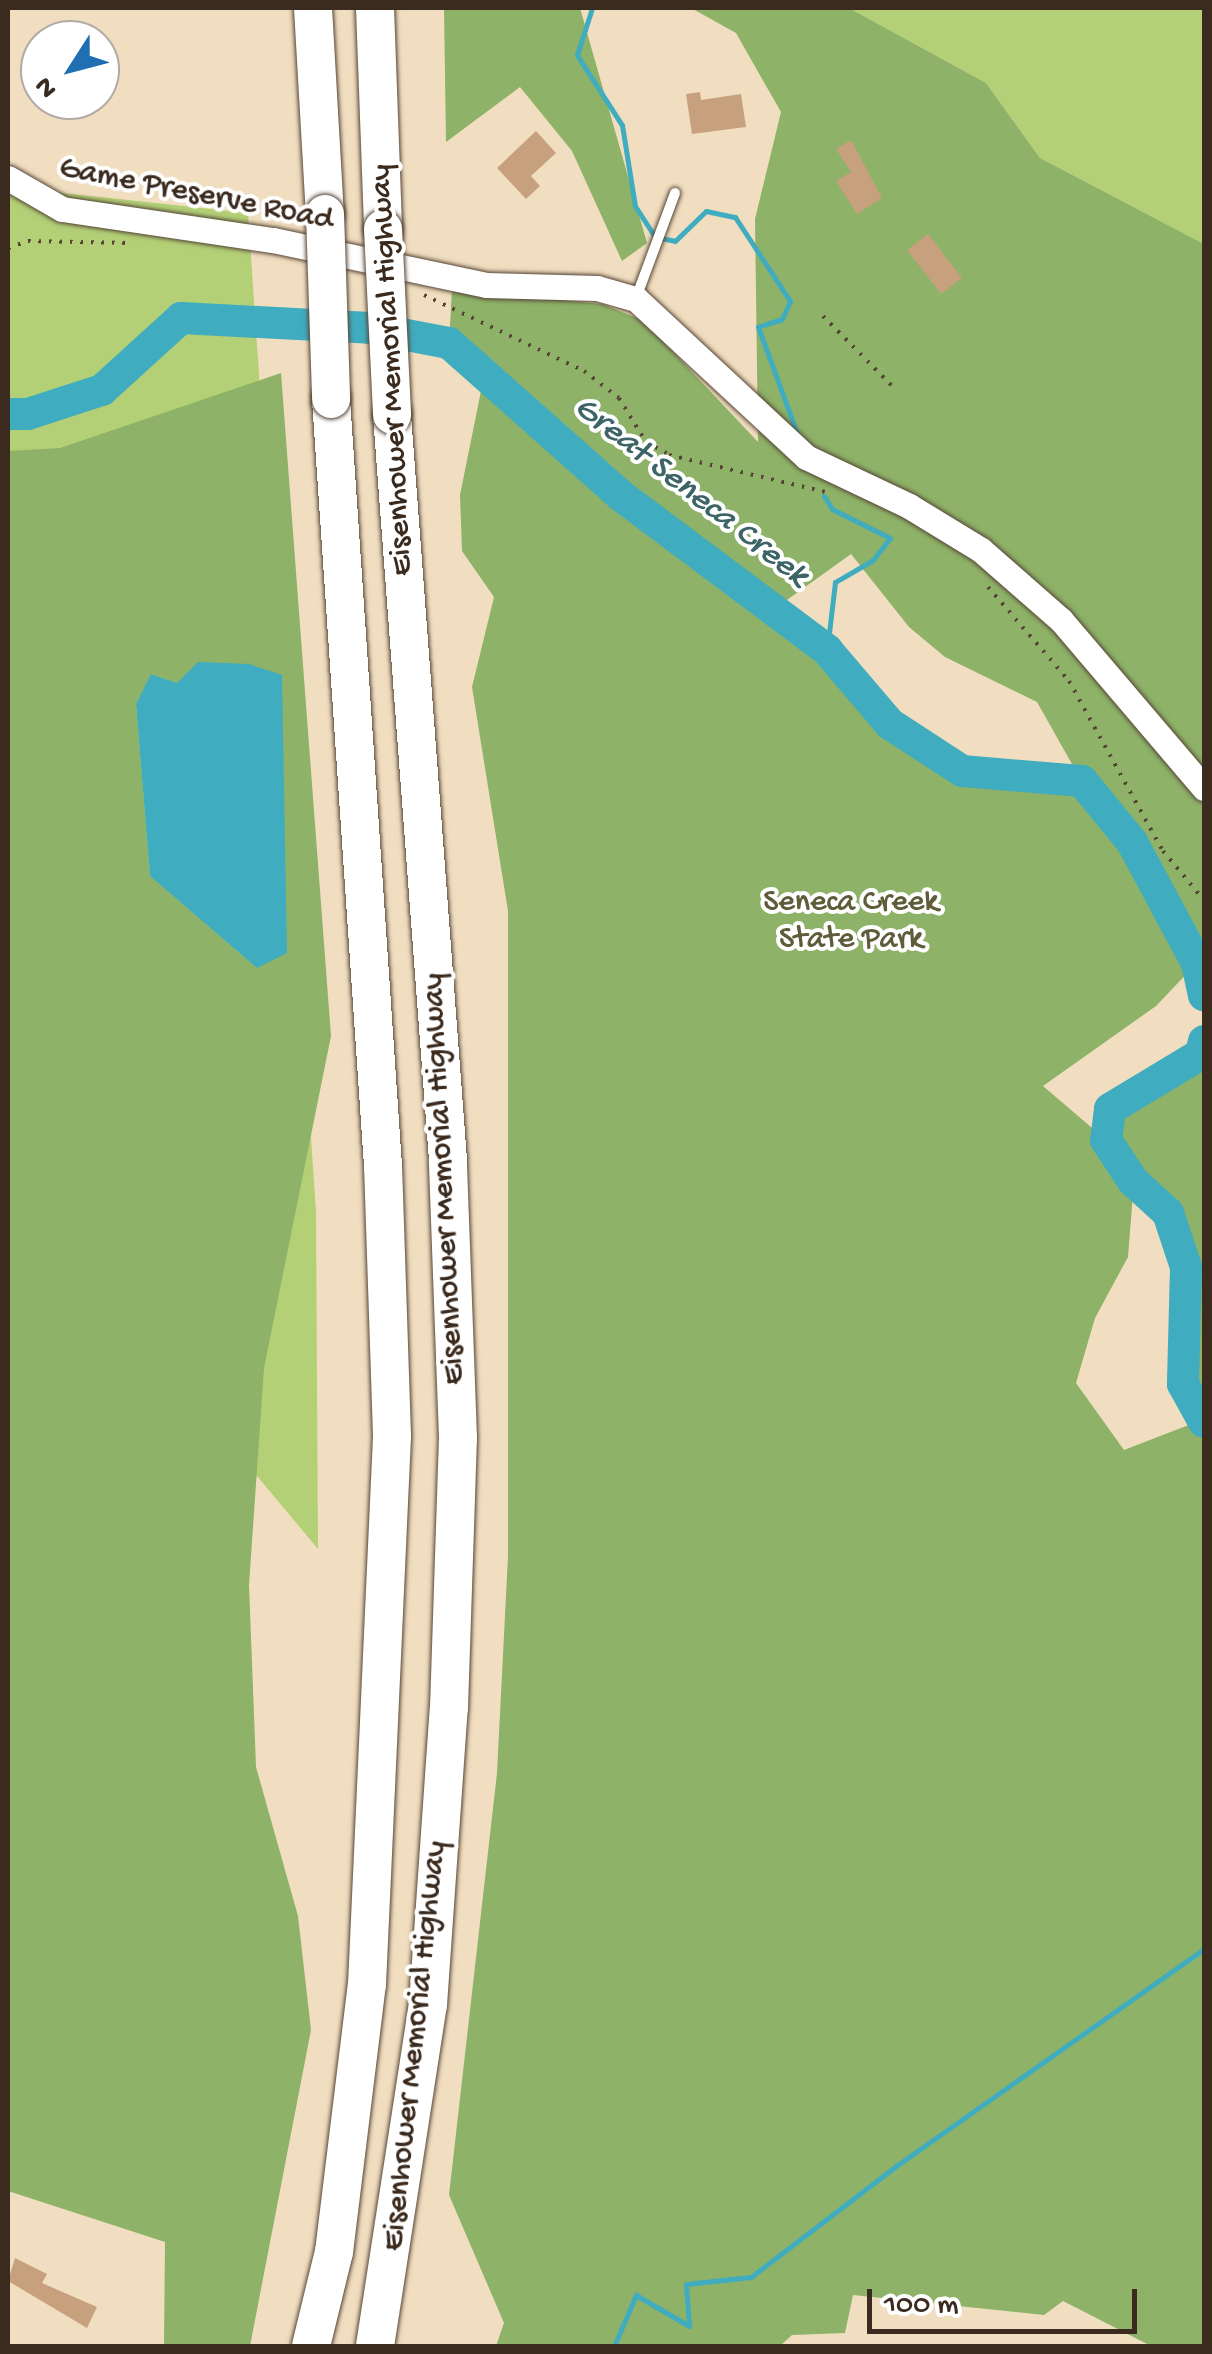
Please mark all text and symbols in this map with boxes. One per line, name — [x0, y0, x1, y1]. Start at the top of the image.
north arrow — [20, 20, 120, 120]
text: N — [28, 70, 66, 104]
street label: Game Preserve Road — [56, 150, 336, 240]
street label: Eisenhower Memorial Highway — [363, 163, 423, 577]
water label: Great Seneca Creek — [564, 388, 816, 598]
park label: Seneca Creek State Park — [763, 885, 939, 960]
street label: Eisenhower Memorial Highway — [415, 972, 475, 1386]
street label: Eisenhower Memorial Highway — [375, 1839, 457, 2253]
scale bar — [872, 2269, 1142, 2331]
text: 100 m — [884, 2289, 959, 2324]

